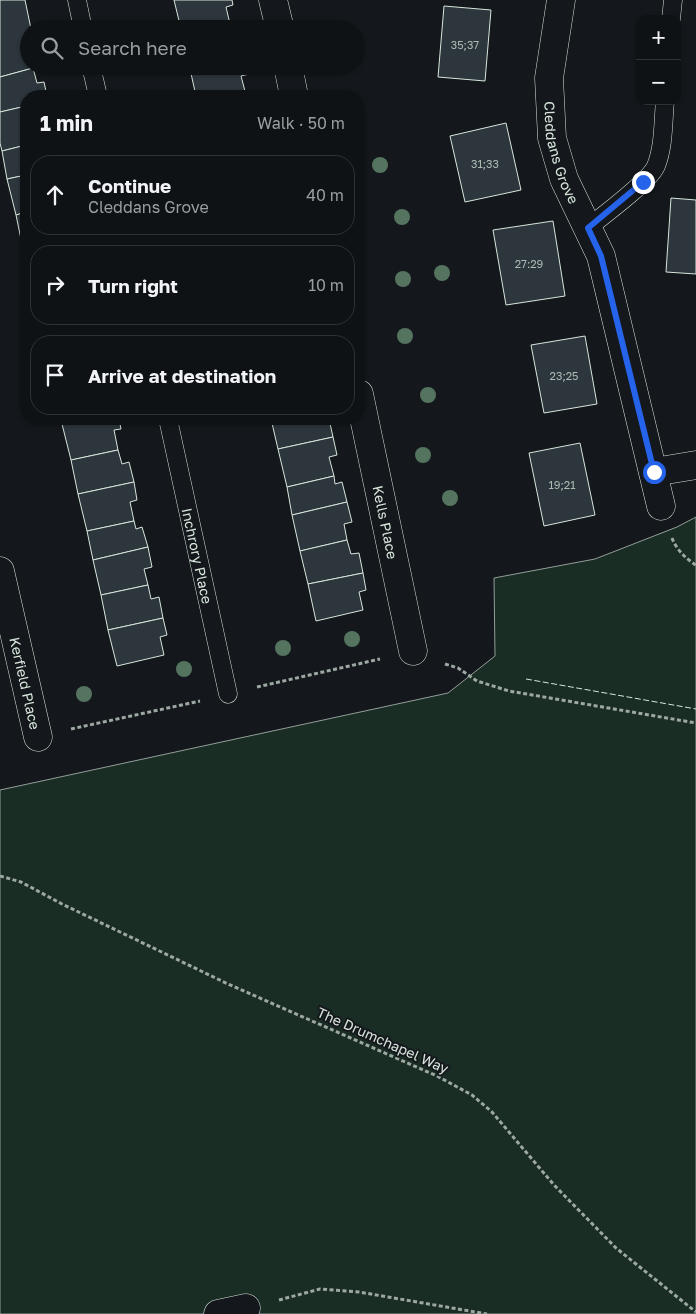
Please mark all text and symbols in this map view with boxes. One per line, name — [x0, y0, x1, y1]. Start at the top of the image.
map controls — [636, 15, 681, 105]
button: + — [636, 15, 681, 60]
search box — [20, 20, 365, 75]
icon: search — [38, 34, 66, 62]
text: Search here — [78, 36, 187, 59]
house number: 35;37 — [451, 38, 479, 51]
button: − — [636, 60, 681, 105]
street label: Cleddans Grove — [542, 101, 583, 206]
text: 1 min — [40, 110, 93, 136]
text: Walk · 50 m — [257, 113, 345, 133]
house number: 31;33 — [471, 157, 499, 170]
route end — [632, 171, 655, 194]
text: Continue — [88, 174, 171, 197]
icon: ahead — [41, 181, 69, 209]
text: 40 m — [306, 185, 344, 205]
text: Cleddans Grove — [88, 197, 209, 217]
house number: 27:29 — [515, 257, 543, 270]
icon: right — [41, 271, 69, 299]
text: Turn right — [88, 274, 178, 297]
text: 10 m — [308, 275, 344, 295]
icon: arrive — [41, 361, 69, 389]
text: Arrive at destination — [88, 364, 276, 387]
house number: 23;25 — [550, 369, 578, 382]
route start — [643, 461, 666, 484]
house number: 19;21 — [548, 478, 576, 491]
street label: Kells Place — [370, 484, 402, 561]
street label: Inchrory Place — [179, 506, 217, 605]
street label: Kerfield Place — [7, 635, 44, 731]
street label: The Drumchapel Way — [315, 1003, 452, 1077]

